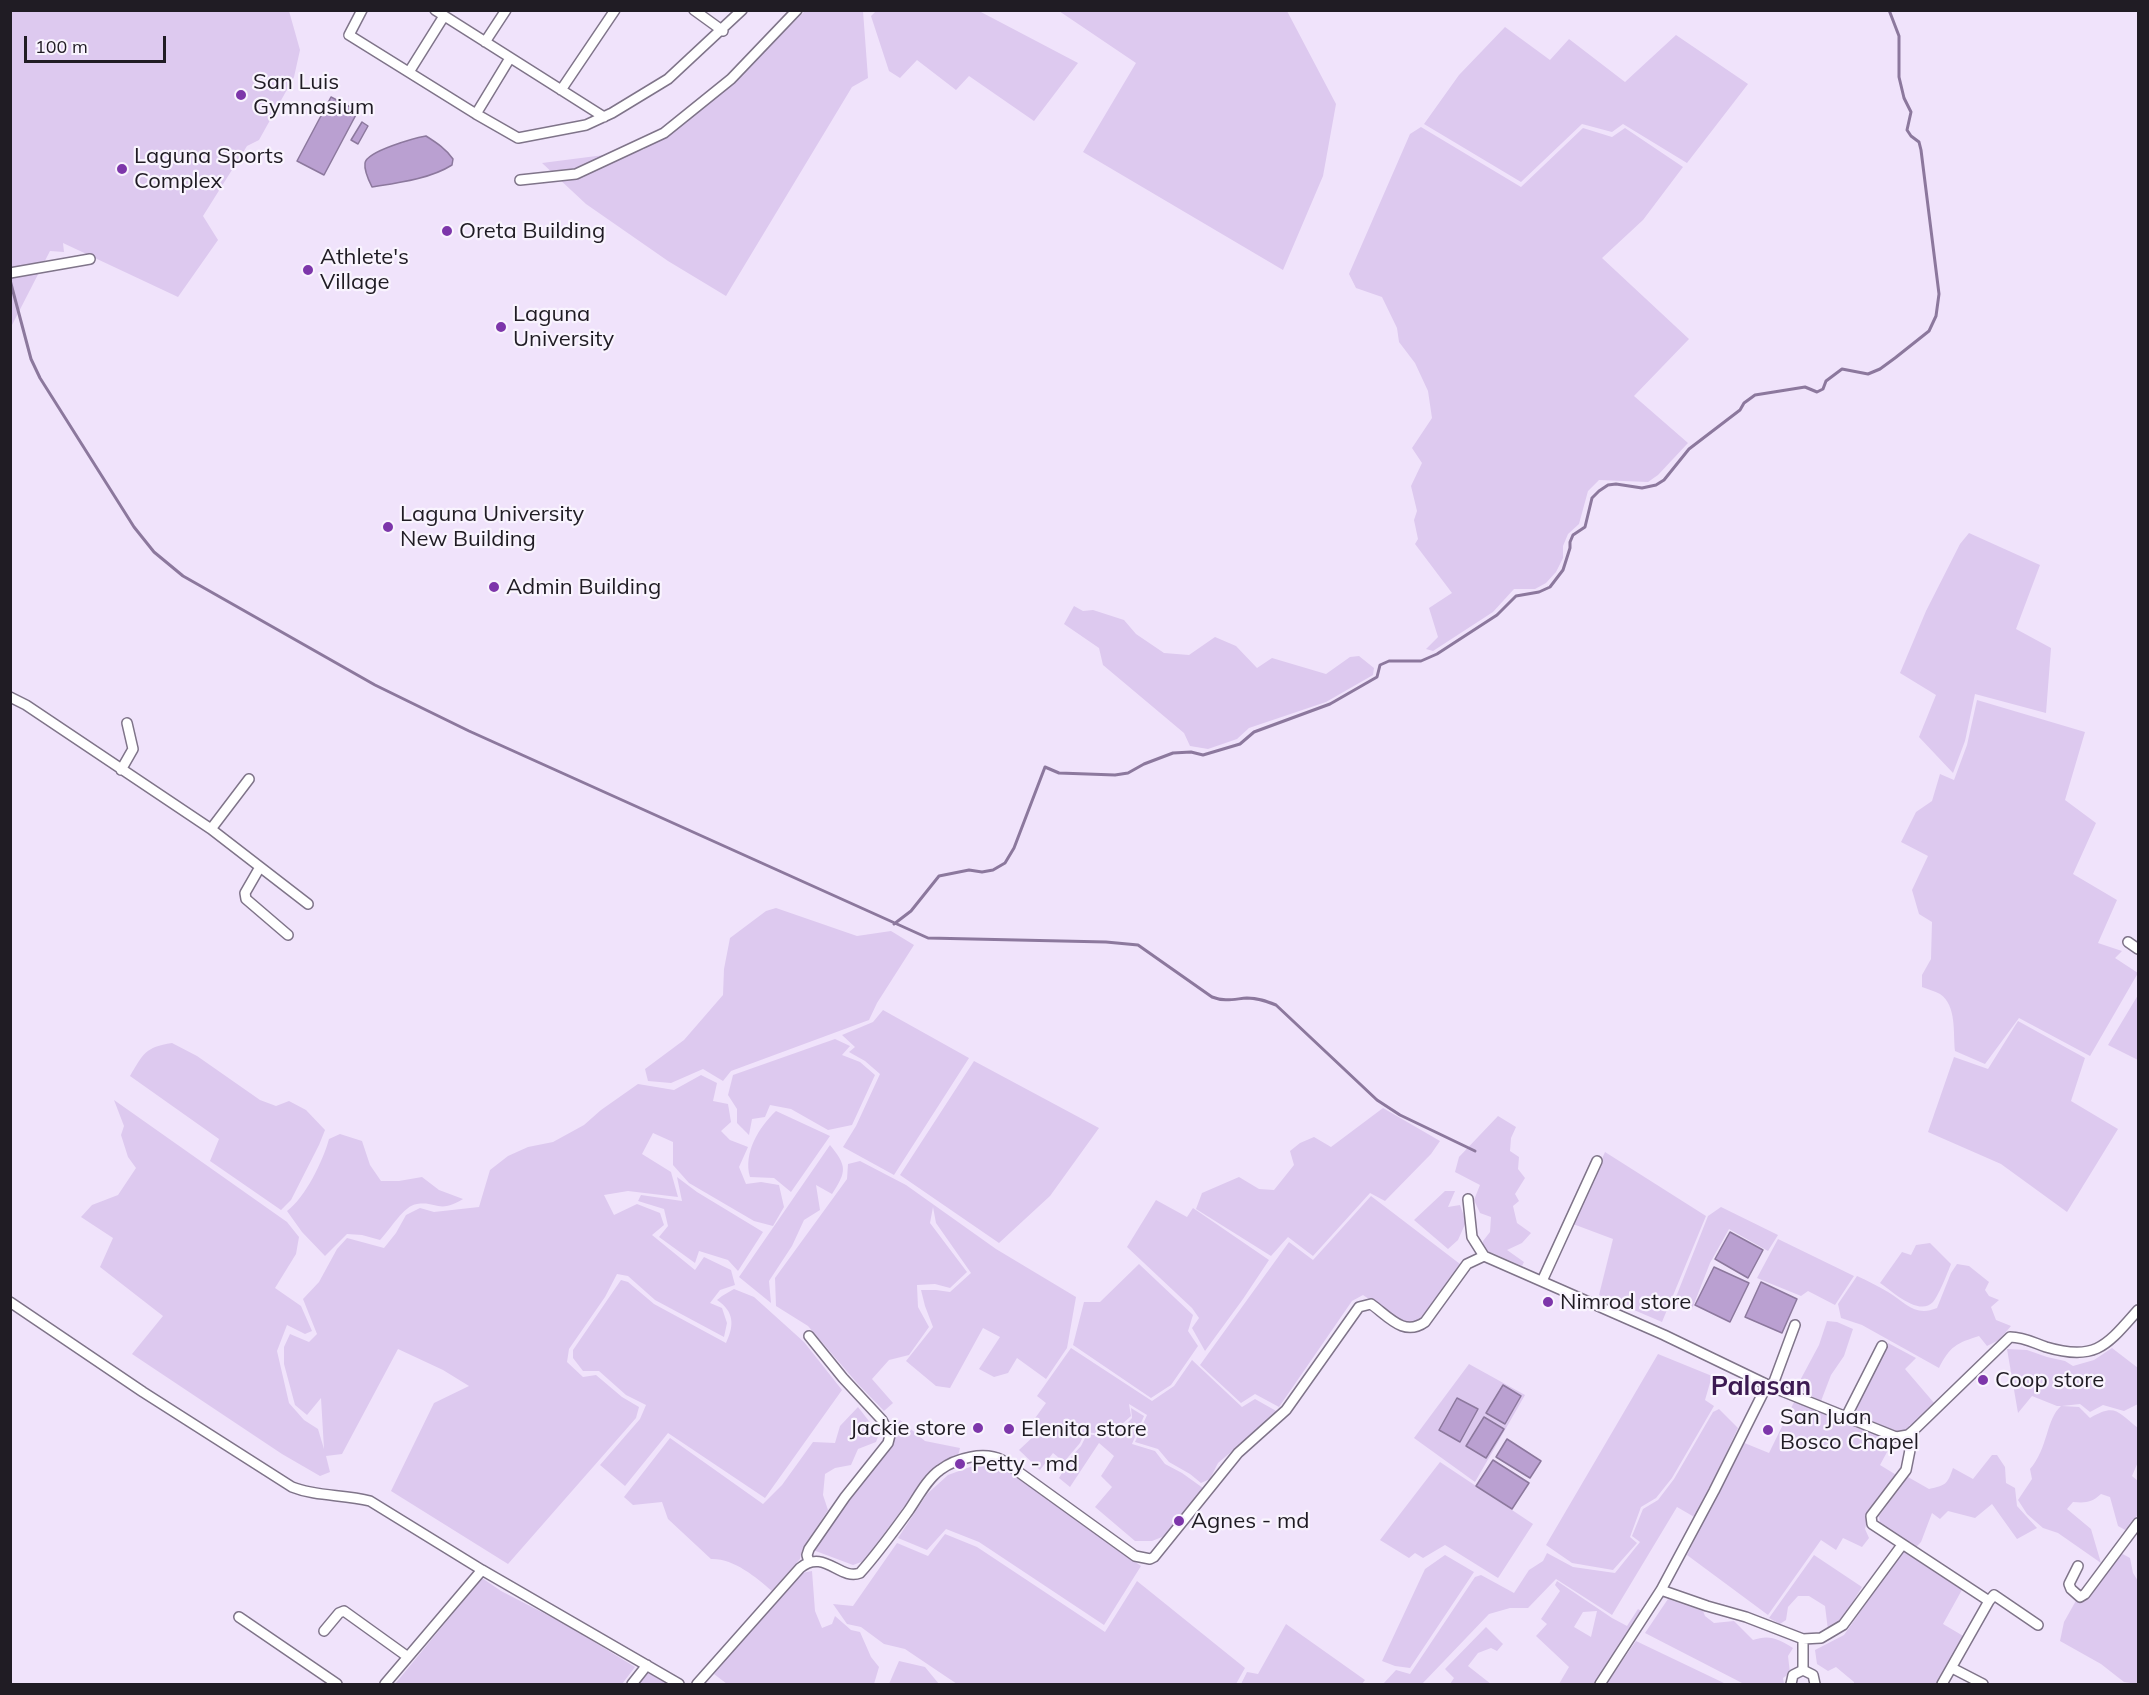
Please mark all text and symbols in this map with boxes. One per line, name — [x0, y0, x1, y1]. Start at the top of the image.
scale bar — [27, 24, 170, 62]
text: 100 m — [35, 35, 88, 58]
place label: San Luis Gymnasium — [253, 69, 374, 120]
marker: San Luis Gymnasium — [234, 88, 248, 102]
place label: Laguna Sports Complex — [134, 143, 284, 194]
marker: Laguna Sports Complex — [115, 162, 129, 176]
place label: Oreta Building — [459, 218, 605, 244]
marker: Oreta Building — [440, 224, 454, 238]
place label: Athlete's Village — [320, 244, 409, 296]
marker: Athlete's Village — [301, 263, 315, 277]
place label: Laguna University — [513, 301, 614, 352]
marker: Laguna University — [494, 320, 508, 334]
place label: Laguna University New Building — [400, 501, 584, 552]
marker: Laguna University New Building — [381, 520, 395, 534]
place label: Admin Building — [506, 574, 661, 600]
marker: Admin Building — [487, 580, 501, 594]
place label: Nimrod store — [1560, 1289, 1691, 1315]
marker: Nimrod store — [1541, 1295, 1555, 1309]
place label: Coop store — [1995, 1367, 2104, 1393]
district label: Palasan — [1711, 1371, 1811, 1403]
marker: Coop store — [1976, 1373, 1990, 1387]
place label: San Juan Bosco Chapel — [1780, 1404, 1919, 1456]
place label: Jackie store — [850, 1415, 966, 1441]
place label: Elenita store — [1021, 1416, 1147, 1442]
marker: Jackie store — [971, 1421, 985, 1435]
marker: Elenita store — [1002, 1422, 1016, 1436]
marker: San Juan Bosco Chapel — [1761, 1423, 1775, 1437]
place label: Petty - md — [972, 1451, 1078, 1477]
marker: Petty - md — [953, 1457, 967, 1471]
place label: Agnes - md — [1191, 1508, 1310, 1534]
marker: Agnes - md — [1172, 1514, 1186, 1528]

